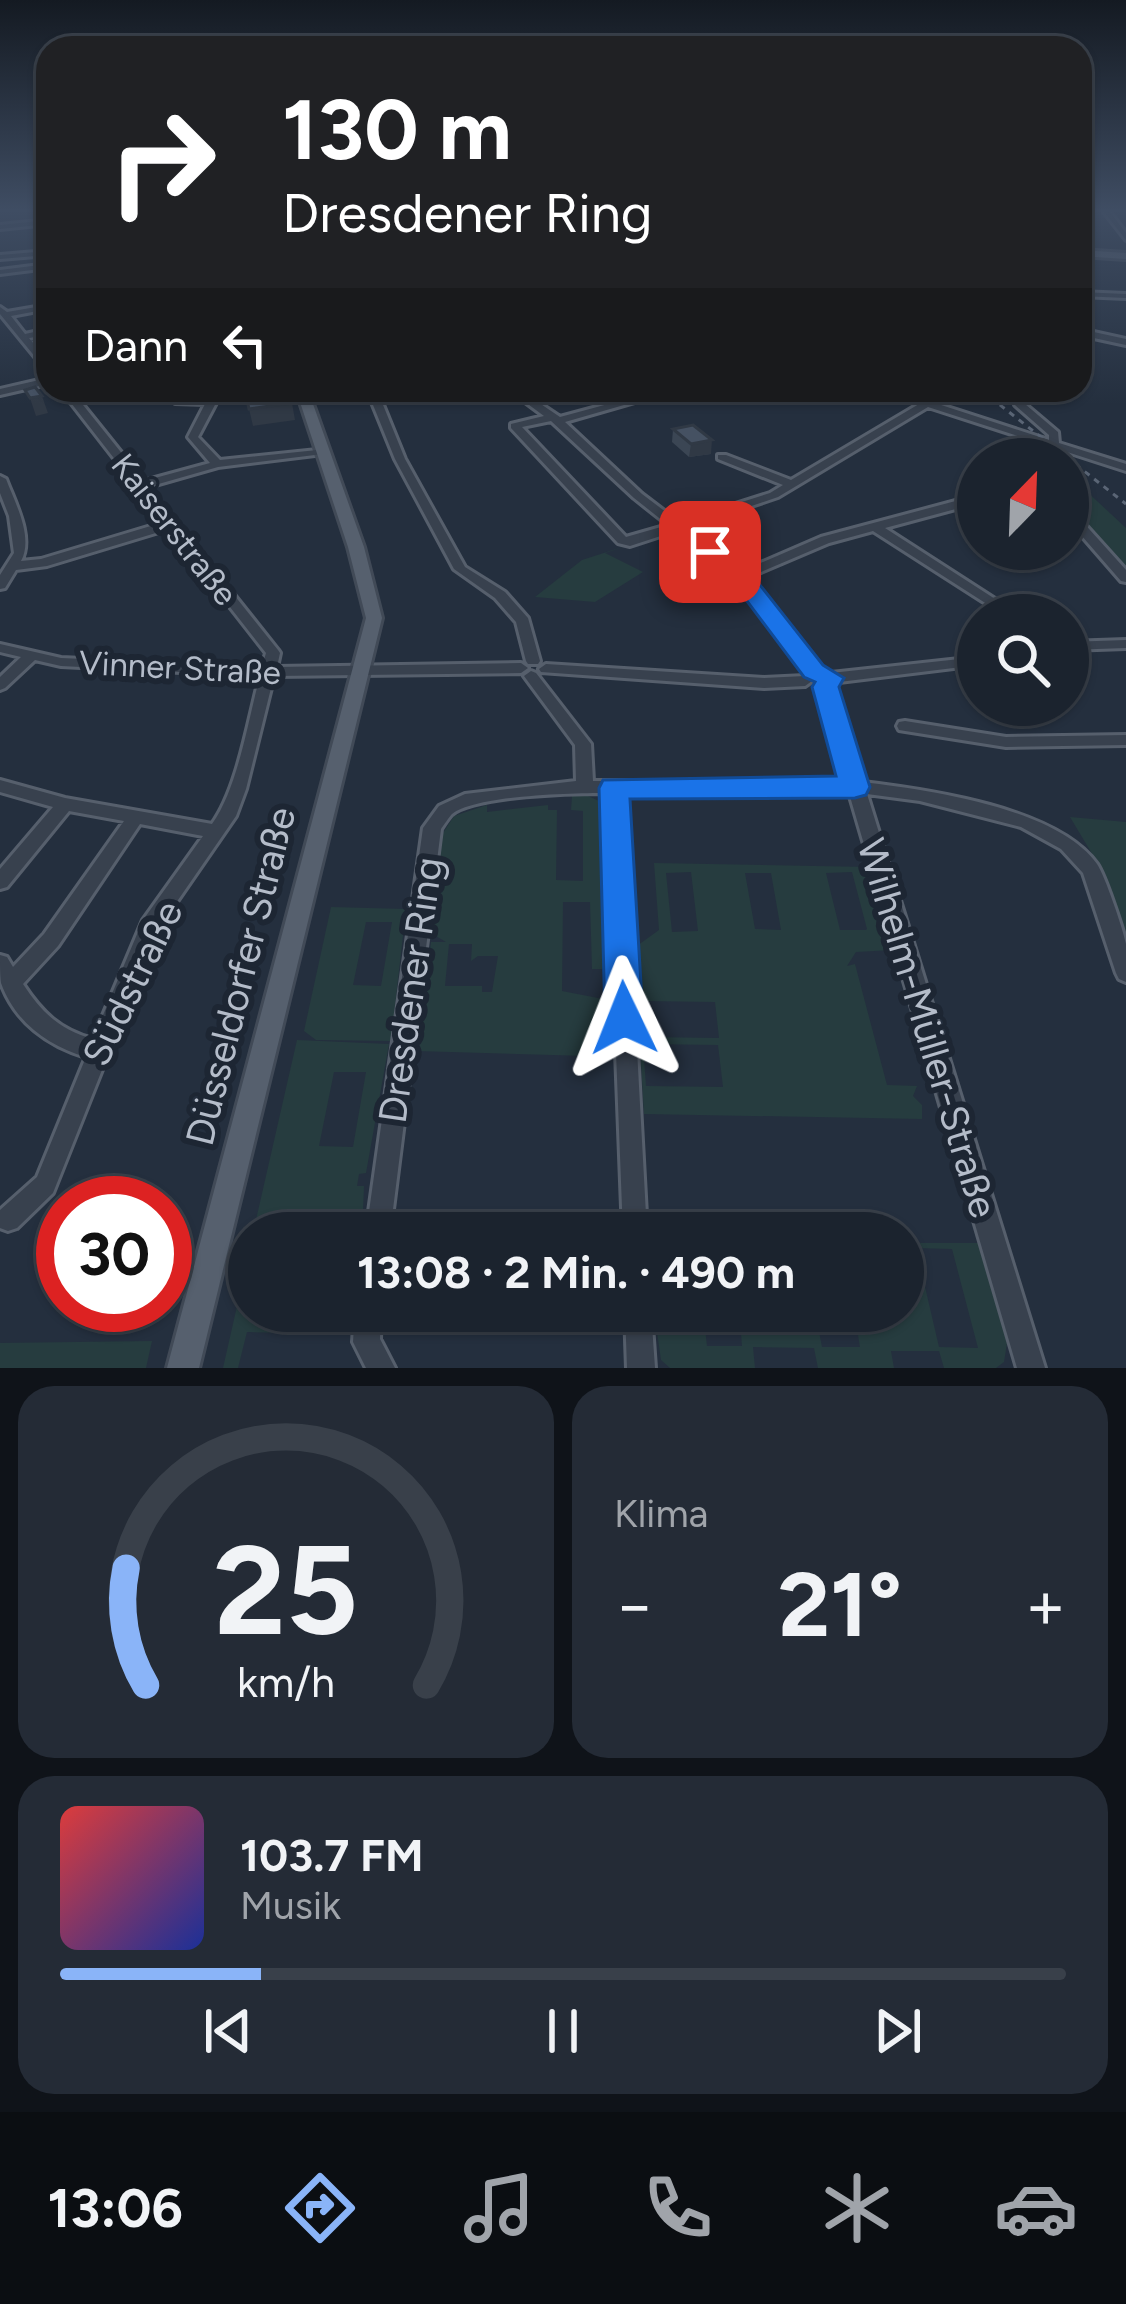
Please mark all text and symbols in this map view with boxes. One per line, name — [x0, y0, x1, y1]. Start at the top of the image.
text: 130 m — [282, 79, 512, 180]
icon: right — [84, 84, 240, 240]
text: Dresdener Ring — [282, 181, 653, 246]
icon: left — [212, 312, 278, 378]
text: Dann — [84, 318, 188, 372]
north arrow — [957, 438, 1089, 570]
map controls — [957, 438, 1089, 726]
street label: Kaiserstraße — [103, 446, 246, 613]
pin — [659, 501, 761, 603]
icon: arrive — [677, 519, 743, 585]
button: search — [957, 594, 1089, 726]
street label: Vinner Straße — [78, 643, 282, 692]
street label: Düsseldorfer Straße — [176, 802, 305, 1150]
street label: Wilhelm-Müller-Straße — [847, 833, 1008, 1223]
street label: Dresdener Ring — [369, 854, 452, 1126]
street label: Südstraße — [72, 893, 193, 1073]
position arrow — [561, 955, 687, 1081]
speed limit sign: 30 — [36, 1176, 192, 1332]
text: 13:08 · 2 Min. · 490 m — [357, 1245, 795, 1299]
text: Klima — [614, 1490, 709, 1537]
text: 25 — [214, 1515, 358, 1665]
text: 21° — [778, 1550, 902, 1659]
text: − — [614, 1565, 655, 1645]
text: + — [1025, 1565, 1066, 1645]
text: km/h — [237, 1656, 335, 1708]
text: 103.7 FM — [240, 1828, 424, 1882]
text: Musik — [240, 1882, 341, 1929]
icon: previous — [195, 1998, 261, 2064]
icon: pause — [530, 1998, 596, 2064]
icon: next — [865, 1998, 931, 2064]
icon: directions — [278, 2166, 362, 2250]
icon: music — [457, 2166, 541, 2250]
icon: phone — [636, 2166, 720, 2250]
icon: climate — [815, 2166, 899, 2250]
icon: car — [994, 2166, 1078, 2250]
text: 13:06 — [48, 2176, 183, 2241]

